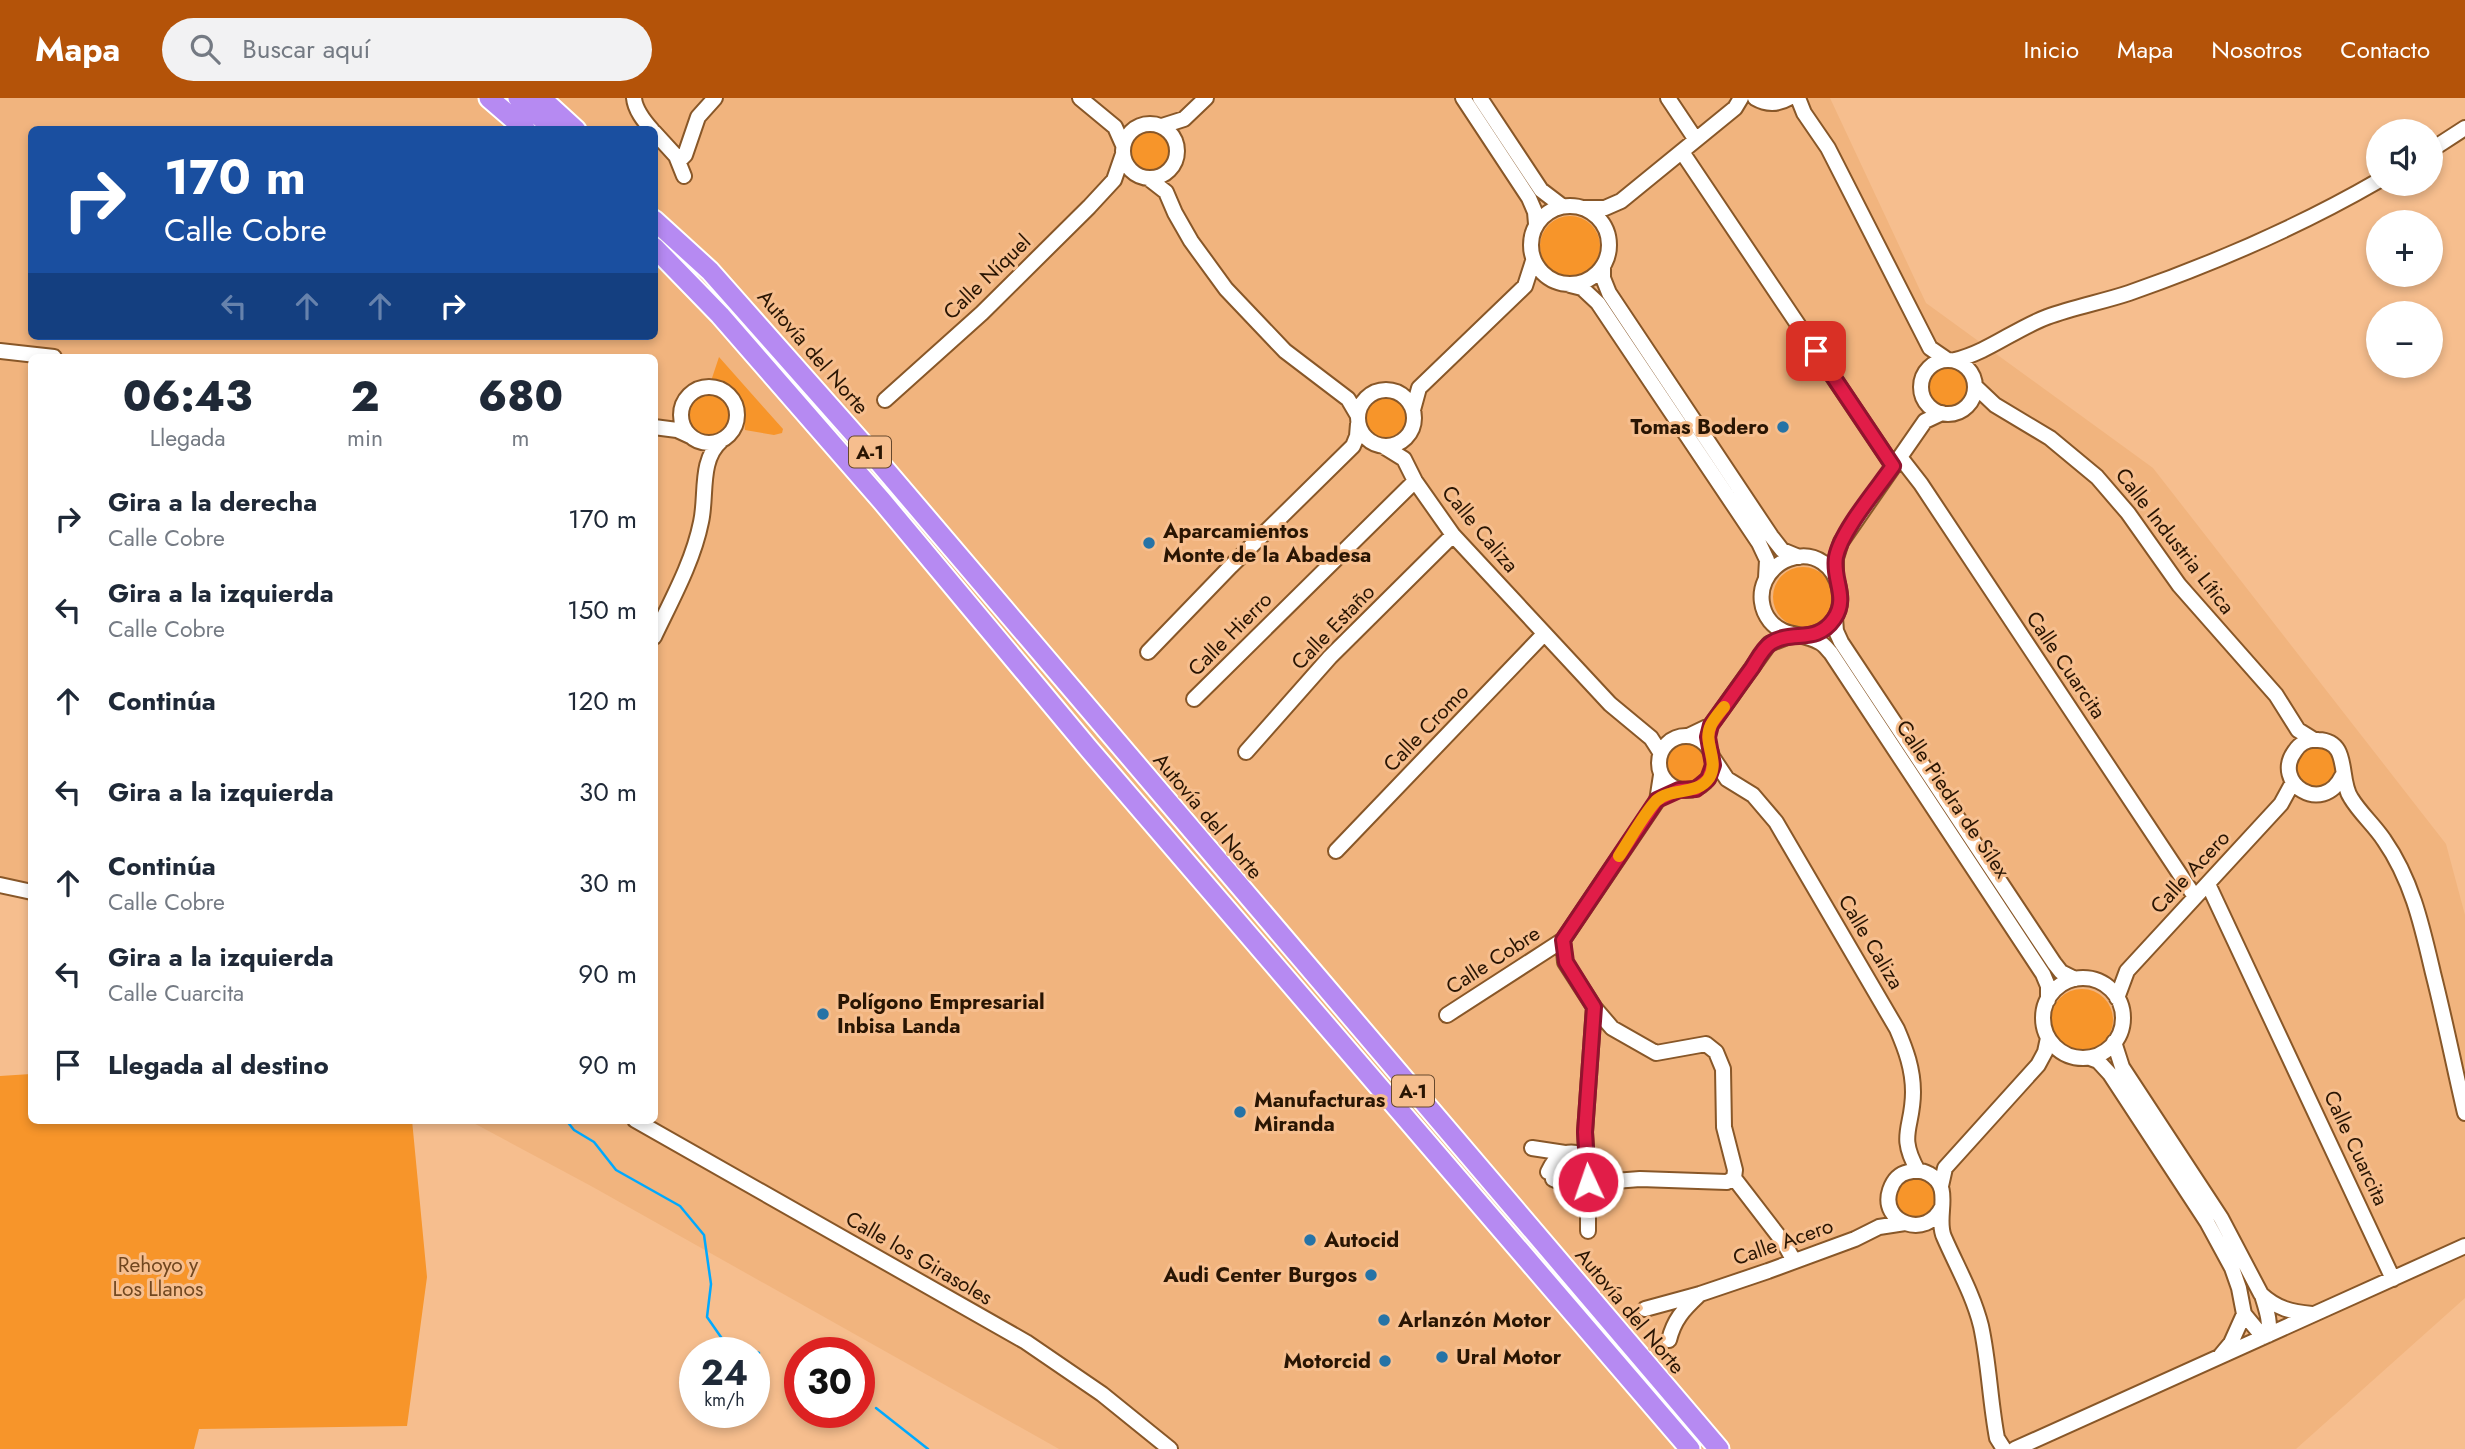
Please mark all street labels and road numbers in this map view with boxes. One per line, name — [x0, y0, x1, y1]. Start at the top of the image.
street label: Calle Níquel — [936, 227, 1038, 327]
street label: Autovía del Norte — [750, 283, 876, 421]
road number: A-1 — [849, 436, 891, 468]
street label: Calle Industria Lítica — [2108, 461, 2242, 621]
street label: Calle Caliza — [1435, 479, 1525, 579]
street label: Calle Estaño — [1284, 577, 1382, 677]
street label: Calle Hierro — [1181, 585, 1279, 683]
street label: Calle Cuarcita — [2019, 605, 2113, 725]
street label: Calle Cromo — [1376, 677, 1476, 779]
street label: Calle Piedra de Sílex — [1889, 714, 2017, 884]
street label: Autovía del Norte — [1146, 746, 1270, 886]
street label: Calle Acero — [2143, 824, 2237, 920]
street label: Calle Caliza — [1831, 889, 1911, 995]
street label: Calle Cobre — [1440, 918, 1546, 1002]
road number: A-1 — [1392, 1076, 1434, 1107]
street label: Calle Cuarcita — [2316, 1085, 2396, 1211]
street label: Calle los Girasoles — [840, 1204, 998, 1312]
street label: Calle Acero — [1729, 1211, 1837, 1273]
street label: Autovía del Norte — [1568, 1241, 1692, 1381]

